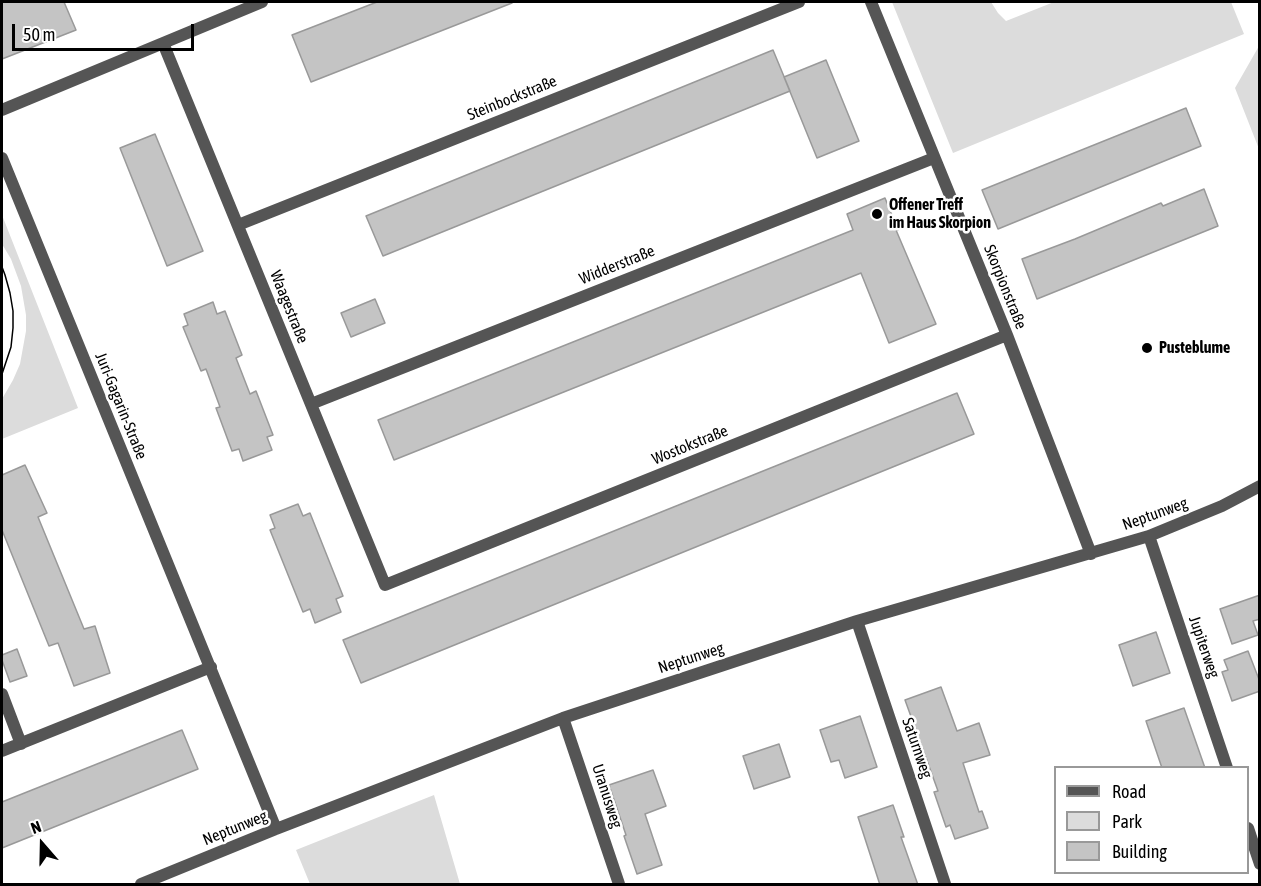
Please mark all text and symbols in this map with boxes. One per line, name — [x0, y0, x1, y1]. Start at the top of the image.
scale bar — [15, 12, 196, 50]
text: 50 m — [23, 24, 55, 45]
street label: Steinbockstraße — [464, 71, 560, 125]
place label: Offener Treff im Haus Skorpion — [889, 195, 991, 233]
marker: Offener Treff im Haus Skorpion — [870, 207, 884, 221]
street label: Widderstraße — [577, 241, 657, 289]
street label: Skorpionstraße — [979, 242, 1031, 332]
street label: Waagestraße — [266, 268, 312, 346]
place label: Pusteblume — [1159, 338, 1230, 358]
marker: Pusteblume — [1140, 341, 1154, 355]
street label: Juri-Gagarin-Straße — [91, 350, 151, 462]
street label: Wostokstraße — [649, 421, 731, 469]
street label: Neptunweg — [1120, 493, 1190, 535]
street label: Jupiterweg — [1184, 614, 1224, 680]
street label: Neptunweg — [656, 638, 726, 678]
street label: Saturnweg — [898, 715, 936, 781]
street label: Uranusweg — [588, 762, 626, 830]
legend — [1054, 766, 1249, 874]
text: Road — [1112, 781, 1146, 802]
street label: Neptunweg — [200, 806, 270, 850]
text: Park — [1112, 811, 1142, 832]
north arrow — [12, 814, 72, 874]
text: N — [28, 817, 43, 837]
text: Building — [1112, 841, 1167, 862]

